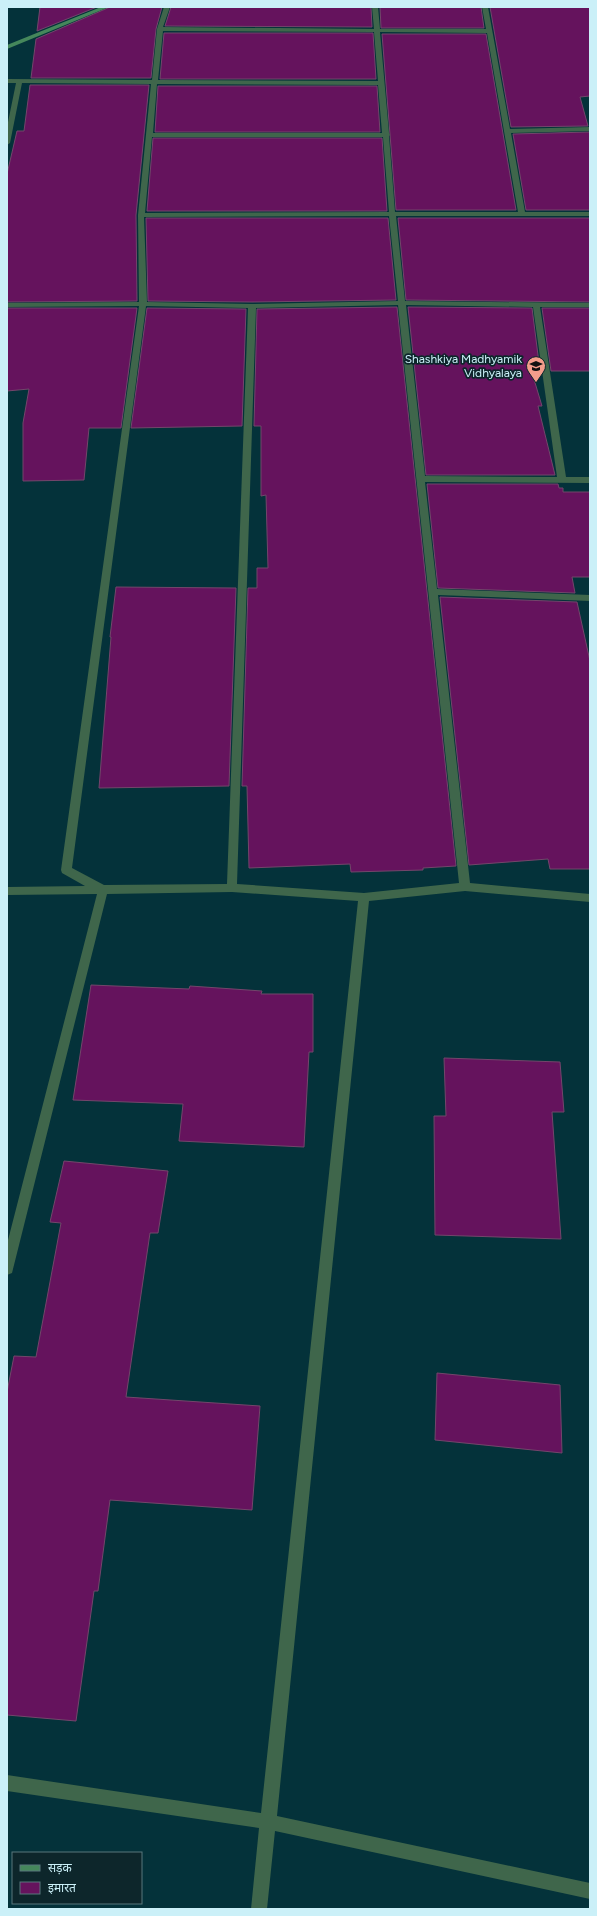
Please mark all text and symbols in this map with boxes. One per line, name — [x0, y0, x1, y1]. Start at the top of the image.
place label: Shashkiya Madhyamik Vidhyalaya — [405, 352, 522, 380]
school or university icon: Shashkiya Madhyamik Vidhyalaya — [525, 355, 547, 383]
legend — [12, 1852, 142, 1904]
text: सड़क — [48, 1861, 73, 1875]
text: इमारत — [48, 1881, 77, 1895]

